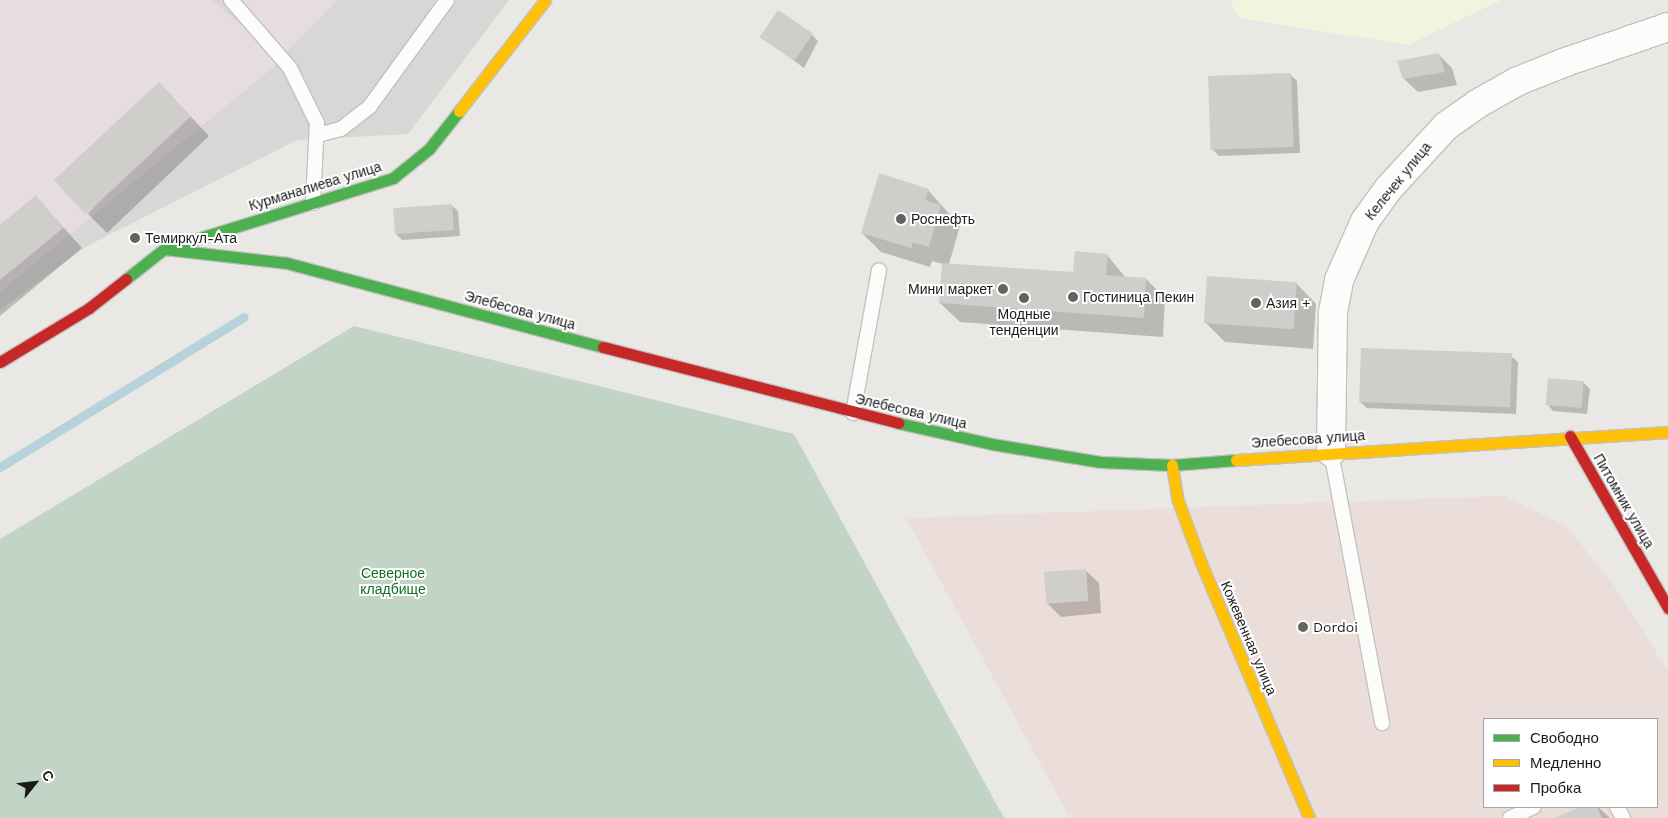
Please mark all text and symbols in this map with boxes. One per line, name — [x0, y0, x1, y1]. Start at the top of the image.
street label: Келечек улица — [1361, 139, 1435, 223]
street label: Курманалиева улица — [247, 158, 383, 214]
place label: Роснефть — [911, 211, 975, 227]
marker: Роснефть — [895, 213, 907, 225]
place label: Темиркул-Ата — [145, 230, 237, 246]
marker: Темиркул-Ата — [129, 232, 141, 244]
place label: Мини маркет — [908, 281, 993, 297]
marker: Мини маркет — [997, 283, 1009, 295]
street label: Элебесова улица — [463, 287, 577, 333]
place label: Гостиница Пекин — [1083, 289, 1194, 305]
marker: Гостиница Пекин — [1067, 291, 1079, 303]
marker: Модные тенденции — [1018, 292, 1030, 304]
place label: Азия + — [1266, 295, 1310, 311]
marker: Азия + — [1250, 297, 1262, 309]
place label: Модные тенденции — [989, 306, 1059, 338]
street label: Элебесова улица — [853, 390, 969, 432]
street label: Элебесова улица — [1250, 427, 1366, 451]
street label: Питомник улица — [1590, 451, 1658, 551]
park label: Северное кладбище — [360, 565, 426, 598]
street label: Кожевенная улица — [1217, 579, 1281, 697]
place label: Dordoi — [1313, 619, 1358, 635]
marker: Dordoi — [1297, 621, 1309, 633]
legend — [1483, 718, 1658, 808]
text: Свободно — [1530, 729, 1599, 747]
text: Медленно — [1530, 754, 1601, 772]
north arrow — [10, 758, 60, 808]
text: С — [39, 767, 58, 784]
text: Пробка — [1530, 779, 1581, 797]

